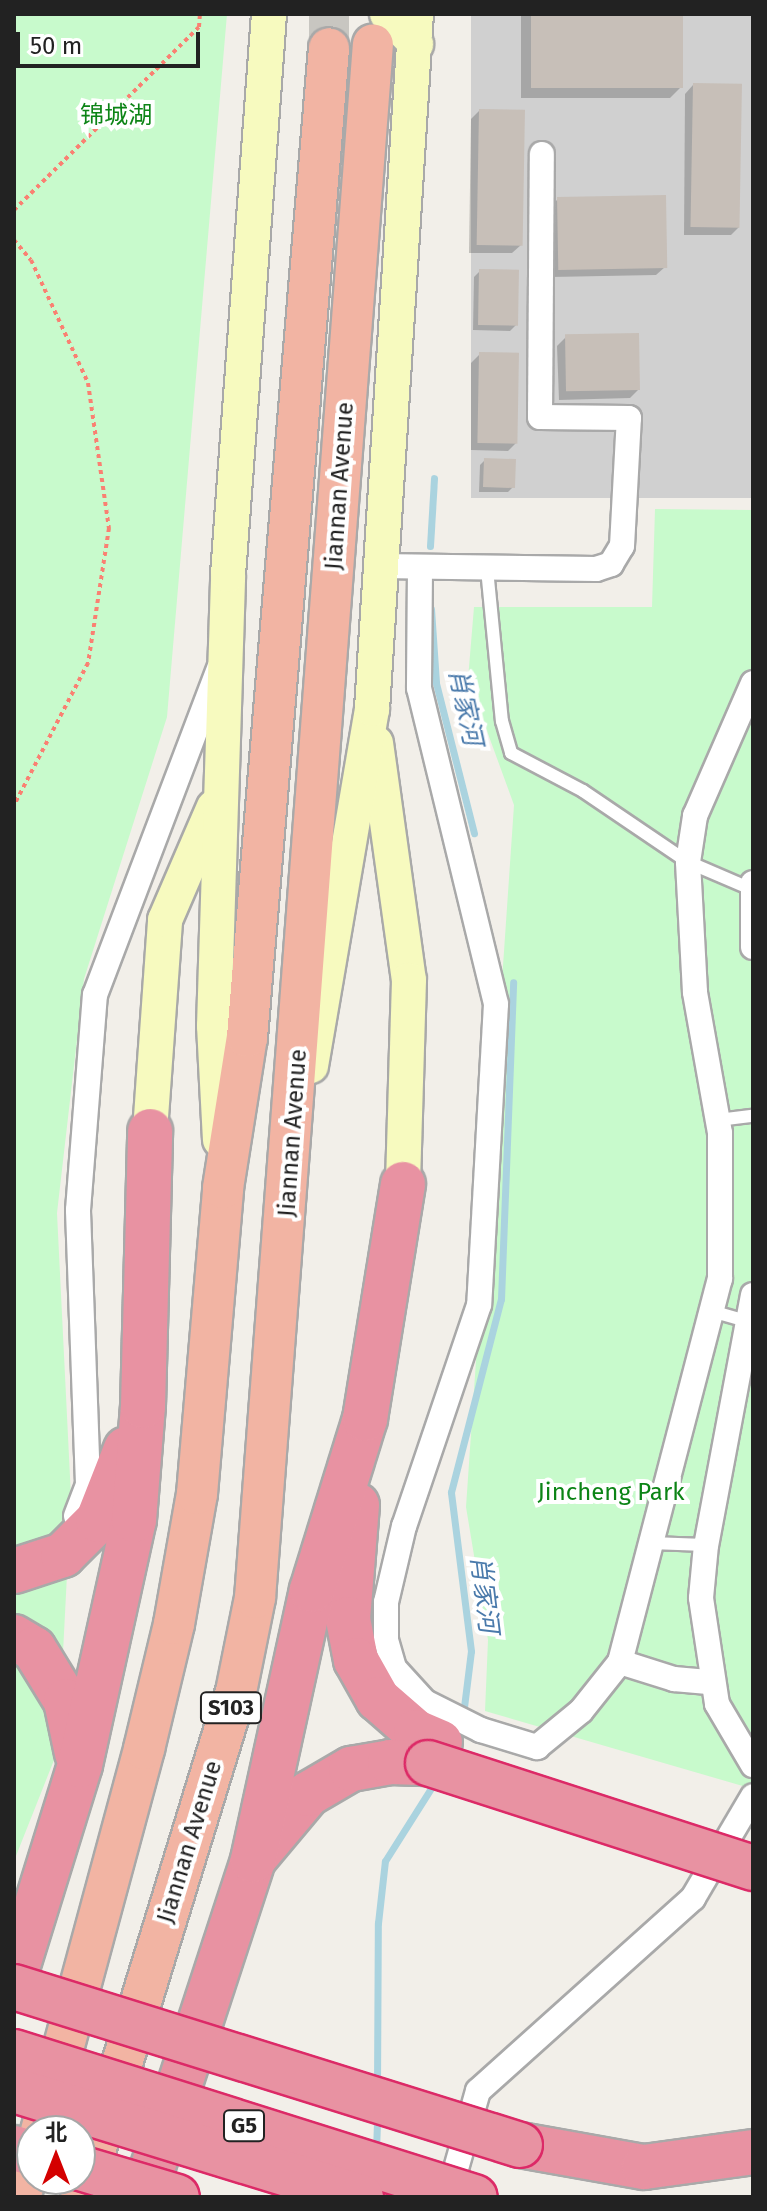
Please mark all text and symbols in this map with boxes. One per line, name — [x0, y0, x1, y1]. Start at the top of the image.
scale bar — [20, 16, 204, 66]
text: 50 m — [30, 32, 82, 60]
park label: 锦城湖 — [80, 102, 152, 130]
street label: Jiannan Avenue — [320, 401, 360, 571]
water label: 肖家河 — [442, 666, 488, 748]
street label: Jiannan Avenue — [273, 1048, 313, 1218]
park label: Jincheng Park — [538, 1479, 684, 1507]
water label: 肖家河 — [464, 1553, 504, 1635]
road number: S103 — [199, 1690, 263, 1726]
street label: Jiannan Avenue — [152, 1757, 228, 1927]
road number: G5 — [222, 2108, 266, 2144]
north arrow — [16, 2115, 96, 2195]
text: 北 — [45, 2119, 67, 2146]

